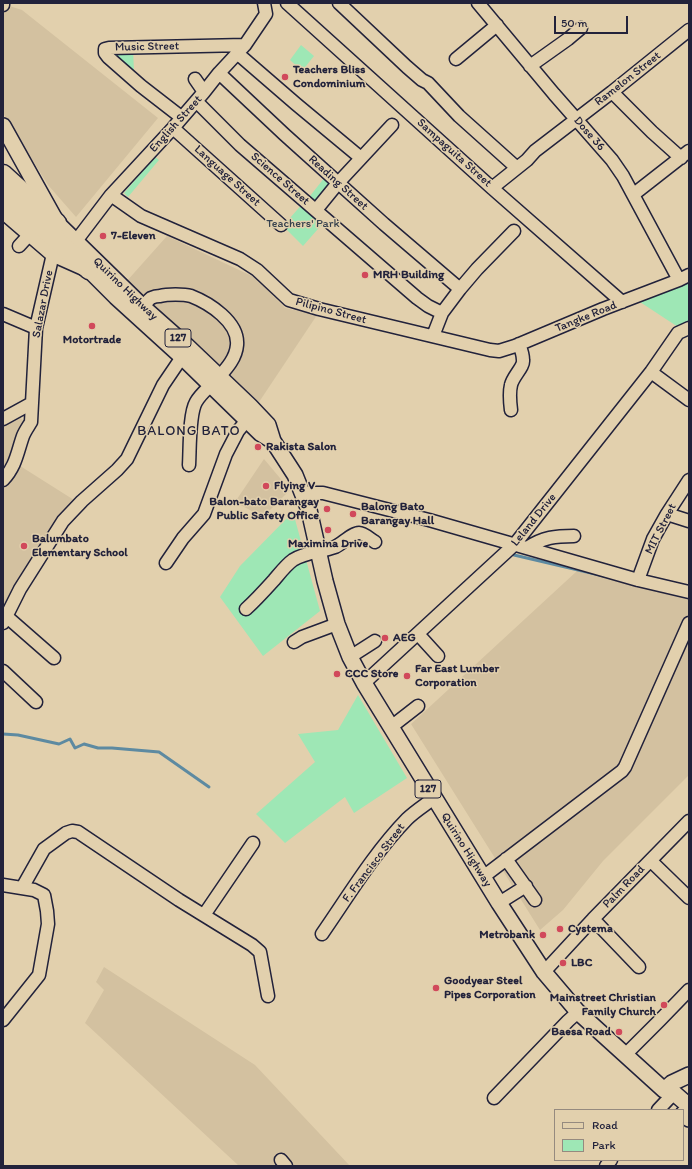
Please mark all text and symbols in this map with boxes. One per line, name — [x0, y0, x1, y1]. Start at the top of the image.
scale bar — [556, 8, 630, 34]
text: 50 m — [561, 16, 587, 30]
street label: Music Street — [115, 39, 179, 55]
street label: Ramelon Street — [592, 49, 664, 109]
place label: Teachers Bliss Condominium — [293, 63, 365, 91]
marker: Teachers Bliss Condominium — [280, 72, 290, 82]
street label: English Street — [147, 93, 205, 155]
street label: Dose 36 — [570, 114, 608, 154]
street label: Sampaguita Street — [414, 116, 494, 190]
street label: Language Street — [191, 142, 263, 210]
street label: Science Street — [248, 149, 312, 209]
street label: Reading Street — [305, 152, 371, 214]
park label: Teachers' Park — [266, 217, 340, 231]
place label: 7-Eleven — [111, 229, 156, 243]
marker: 7-Eleven — [98, 231, 108, 241]
street label: Quirino Highway — [89, 254, 161, 324]
place label: MRH Building — [373, 268, 444, 282]
street label: Salazar Drive — [29, 269, 57, 339]
marker: MRH Building — [360, 270, 370, 280]
street label: Pilipino Street — [294, 295, 368, 327]
street label: Tangke Road — [553, 298, 619, 336]
marker: Motortrade — [87, 321, 97, 331]
road number: 127 — [165, 329, 191, 347]
place label: Motortrade — [63, 333, 121, 347]
district label: BALONG BATO — [137, 423, 241, 439]
place label: Rakista Salon — [266, 440, 336, 454]
marker: Rakista Salon — [253, 442, 263, 452]
place label: Flying V — [274, 479, 315, 493]
marker: Flying V — [261, 481, 271, 491]
street label: Leland Drive — [508, 491, 560, 549]
place label: Balon-bato Barangay Public Safety Office — [209, 495, 319, 523]
place label: Balong Bato Barangay Hall — [361, 500, 434, 528]
street label: MIT Street — [642, 501, 680, 557]
marker: Balon-bato Barangay Public Safety Office — [322, 504, 332, 514]
marker: Balong Bato Barangay Hall — [348, 509, 358, 519]
marker: Maximina Drive — [323, 525, 333, 535]
place label: Balumbato Elementary School — [32, 532, 128, 560]
place label: Maximina Drive — [288, 537, 368, 551]
marker: Balumbato Elementary School — [19, 541, 29, 551]
place label: AEG — [393, 631, 416, 645]
marker: AEG — [380, 633, 390, 643]
place label: Far East Lumber Corporation — [415, 662, 499, 690]
place label: CCC Store — [345, 667, 398, 681]
marker: CCC Store — [332, 669, 342, 679]
marker: Far East Lumber Corporation — [402, 671, 412, 681]
road number: 127 — [415, 780, 441, 798]
street label: Quirino Highway — [437, 810, 495, 890]
street label: F. Francisco Street — [340, 821, 408, 905]
street label: Palm Road — [600, 862, 648, 912]
place label: Cystema — [568, 922, 613, 936]
marker: Cystema — [555, 924, 565, 934]
place label: Metrobank — [479, 928, 535, 942]
marker: Metrobank — [538, 930, 548, 940]
place label: LBC — [571, 956, 592, 970]
marker: LBC — [558, 958, 568, 968]
place label: Goodyear Steel Pipes Corporation — [444, 974, 536, 1002]
marker: Goodyear Steel Pipes Corporation — [431, 983, 441, 993]
place label: Mainstreet Christian Family Church — [550, 991, 656, 1019]
marker: Mainstreet Christian Family Church — [659, 1000, 669, 1010]
place label: Baesa Road — [551, 1025, 611, 1039]
marker: Baesa Road — [614, 1027, 624, 1037]
legend — [554, 1109, 684, 1161]
text: Road — [592, 1118, 618, 1132]
text: Park — [592, 1138, 616, 1152]

